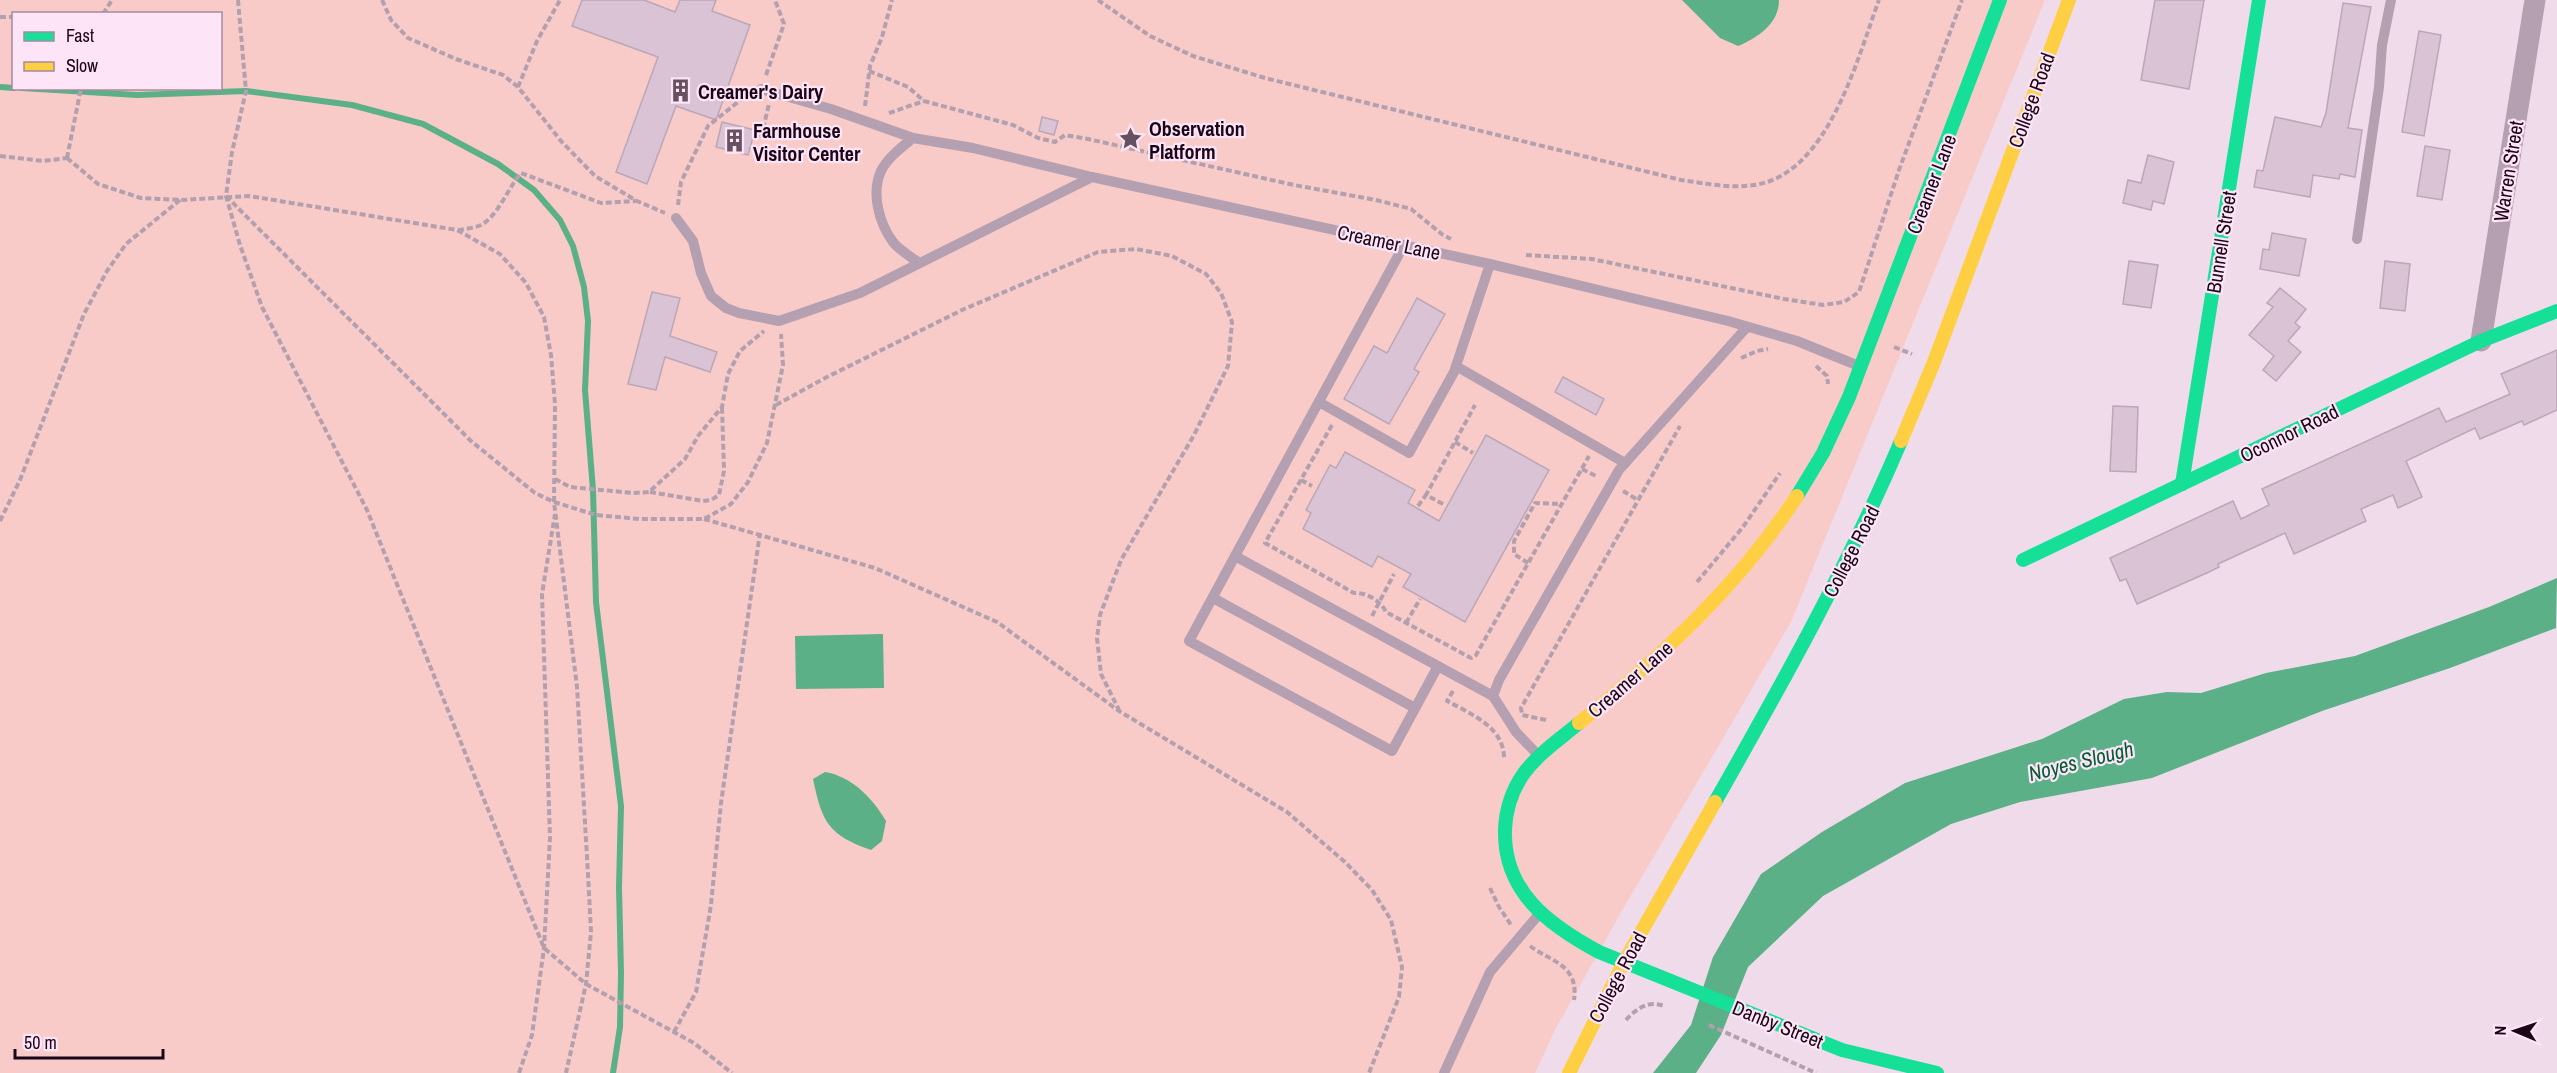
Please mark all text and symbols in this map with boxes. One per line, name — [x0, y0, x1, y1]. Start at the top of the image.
legend — [12, 12, 222, 90]
text: Fast — [66, 23, 94, 48]
street label: College Road — [2001, 49, 2061, 151]
text: Slow — [66, 53, 98, 78]
building icon: Creamer's Dairy — [667, 78, 693, 104]
place label: Creamer's Dairy — [698, 78, 824, 105]
place label: Observation Platform — [1149, 115, 1245, 165]
place label: Farmhouse Visitor Center — [753, 117, 861, 167]
street label: Warren Street — [2487, 118, 2529, 223]
place icon: Observation Platform — [1118, 126, 1144, 152]
building icon: Farmhouse Visitor Center — [722, 128, 748, 154]
street label: Creamer Lane — [1900, 130, 1962, 238]
street label: Bunnell Street — [2200, 189, 2242, 295]
street label: Creamer Lane — [1335, 218, 1443, 266]
street label: Oconnor Road — [2235, 397, 2343, 469]
street label: College Road — [1816, 501, 1886, 601]
street label: Creamer Lane — [1582, 634, 1678, 724]
water label: Noyes Slough — [2025, 734, 2137, 788]
street label: College Road — [1582, 927, 1652, 1027]
street label: Danby Street — [1729, 994, 1828, 1055]
north arrow — [2485, 1001, 2545, 1061]
scale bar — [15, 1022, 164, 1060]
text: N — [2489, 1025, 2511, 1036]
text: 50 m — [24, 1030, 57, 1055]

